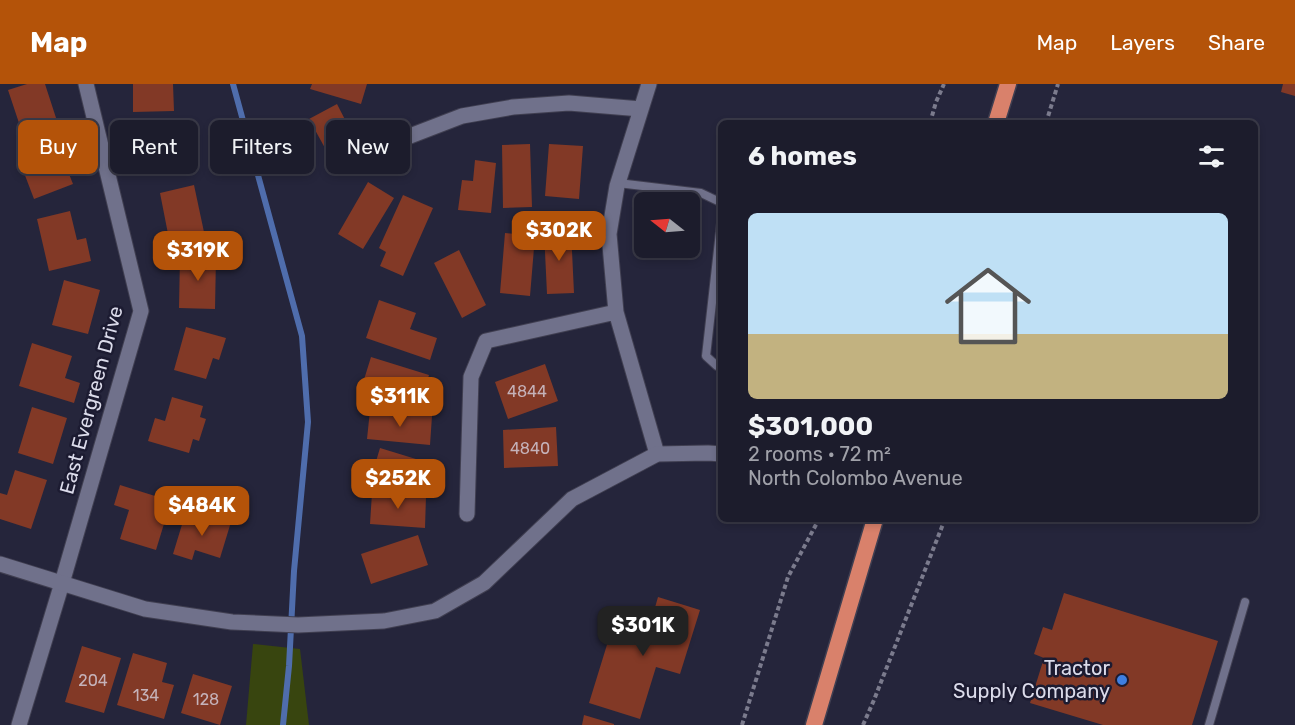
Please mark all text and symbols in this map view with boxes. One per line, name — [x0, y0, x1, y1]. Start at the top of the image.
text: Map — [30, 26, 87, 59]
text: Map — [1036, 30, 1077, 55]
text: Layers — [1110, 30, 1175, 55]
text: Share — [1208, 30, 1265, 55]
chip: Buy — [18, 120, 98, 174]
chip: Rent — [110, 120, 198, 174]
chip: Filters — [210, 120, 314, 174]
chip: New — [326, 120, 410, 174]
icon: filters — [1195, 140, 1228, 173]
text: 6 homes — [748, 141, 857, 172]
north arrow — [634, 192, 700, 258]
map controls — [634, 192, 700, 258]
pin: $302K — [517, 211, 601, 262]
text: $302K — [526, 218, 592, 242]
pin: $319K — [156, 231, 240, 282]
text: $319K — [167, 238, 229, 262]
icon: home — [934, 252, 1042, 360]
street label: East Evergreen Drive — [54, 303, 128, 497]
pin: $311K — [358, 377, 442, 428]
house number: 4844 — [507, 382, 547, 401]
text: $311K — [370, 384, 430, 408]
text: $301,000 — [748, 411, 873, 442]
house number: 4840 — [510, 439, 550, 458]
text: 2 rooms · 72 m² — [748, 442, 891, 466]
pin: $252K — [356, 459, 440, 510]
text: $252K — [365, 466, 431, 490]
text: North Colombo Avenue — [748, 466, 963, 490]
pin: $484K — [160, 486, 244, 537]
text: $484K — [168, 493, 236, 517]
pin: $301K — [601, 606, 685, 657]
text: $301K — [611, 613, 675, 637]
place label: Tractor Supply Company — [953, 656, 1110, 703]
house number: 204 — [78, 671, 108, 690]
marker: Tractor Supply Company — [1115, 673, 1129, 687]
house number: 134 — [133, 686, 159, 705]
house number: 128 — [193, 690, 219, 709]

